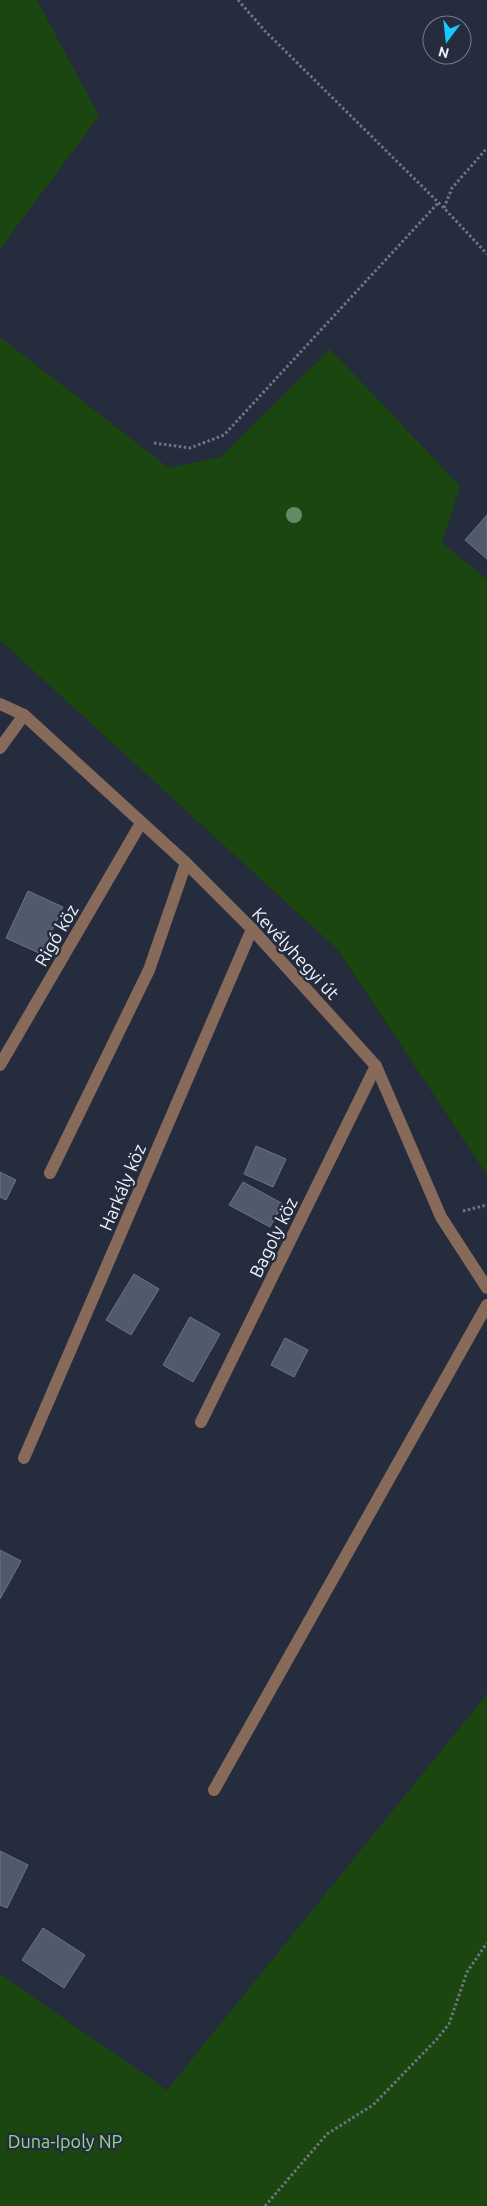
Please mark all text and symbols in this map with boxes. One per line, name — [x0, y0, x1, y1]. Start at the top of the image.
north arrow — [422, 15, 472, 65]
text: N — [437, 43, 451, 62]
street label: Rigó köz — [30, 901, 82, 969]
street label: Kevélyhegyi út — [249, 903, 343, 1003]
street label: Harkály köz — [95, 1141, 149, 1233]
street label: Bagoly köz — [245, 1194, 301, 1280]
park label: Duna-Ipoly NP — [8, 2131, 122, 2151]

